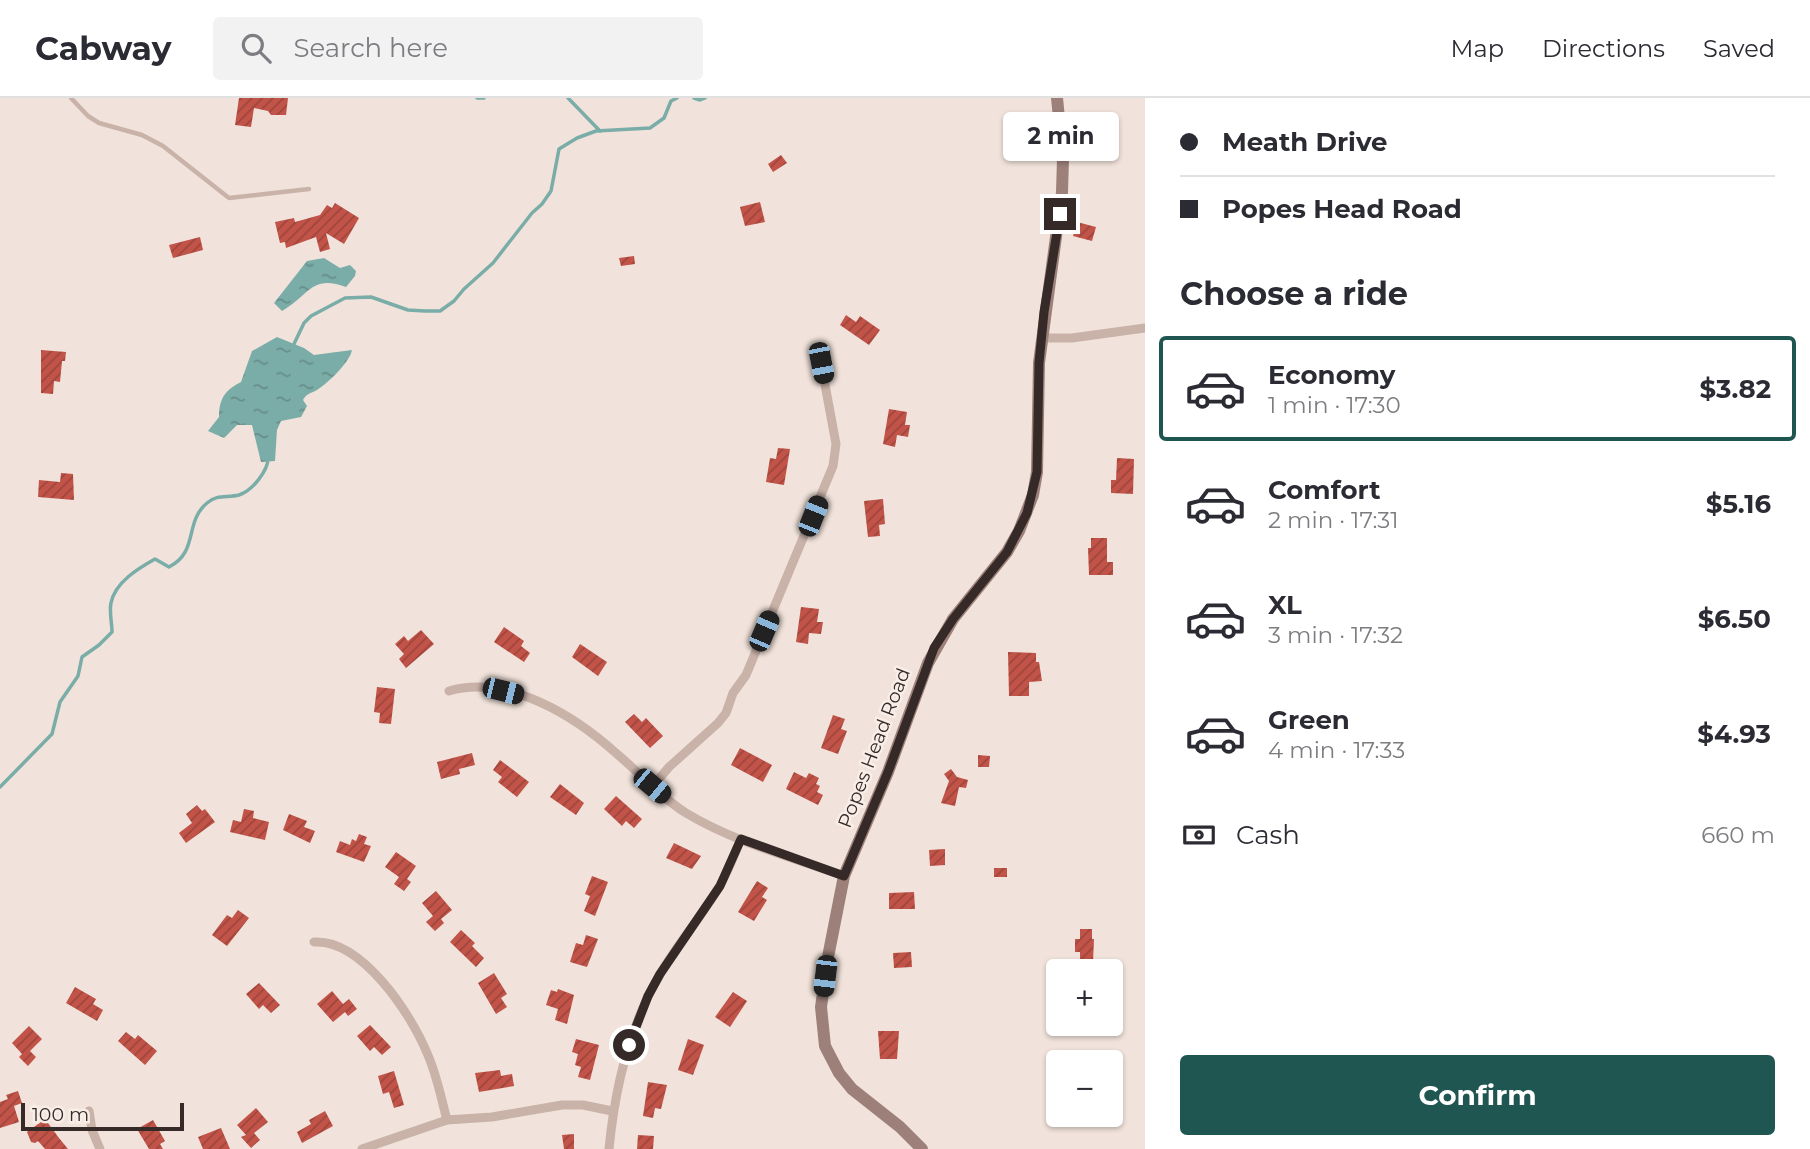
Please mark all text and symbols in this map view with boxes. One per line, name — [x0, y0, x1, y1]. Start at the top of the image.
search box — [213, 17, 703, 80]
text: Cabway — [35, 28, 171, 68]
icon: search — [237, 29, 275, 67]
text: Search here — [293, 32, 448, 64]
text: Map — [1451, 34, 1504, 63]
text: Directions — [1542, 34, 1665, 63]
text: Saved — [1703, 34, 1775, 63]
callout: 2 min — [1002, 113, 1118, 162]
text: 2 min — [1027, 122, 1095, 150]
text: Meath Drive — [1222, 126, 1388, 158]
text: Popes Head Road — [1222, 193, 1462, 225]
route end — [1044, 198, 1076, 230]
text: Choose a ride — [1180, 274, 1408, 313]
car — [807, 340, 836, 386]
icon: car — [1184, 357, 1247, 420]
text: Economy — [1268, 359, 1395, 391]
text: $3.82 — [1700, 373, 1771, 405]
text: 1 min · 17:30 — [1268, 391, 1401, 419]
icon: car — [1184, 472, 1247, 535]
text: Comfort — [1268, 474, 1380, 506]
text: $5.16 — [1706, 488, 1771, 520]
car — [796, 493, 831, 539]
text: 2 min · 17:31 — [1268, 506, 1399, 534]
icon: car — [1184, 587, 1247, 650]
text: XL — [1268, 589, 1302, 621]
text: $6.50 — [1698, 603, 1771, 635]
car — [747, 608, 782, 654]
text: 3 min · 17:32 — [1268, 621, 1403, 649]
street label: Popes Head Road — [833, 665, 915, 831]
car — [481, 676, 526, 706]
icon: car — [1184, 702, 1247, 765]
text: Green — [1268, 704, 1350, 736]
text: $4.93 — [1697, 718, 1771, 750]
text: 4 min · 17:33 — [1268, 736, 1405, 764]
car — [630, 764, 675, 808]
icon: cash — [1180, 816, 1218, 854]
text: Cash — [1236, 819, 1300, 851]
text: 660 m — [1701, 821, 1775, 849]
car — [813, 954, 838, 998]
map controls — [1046, 959, 1123, 1127]
button: + — [1046, 959, 1123, 1036]
route start — [613, 1029, 645, 1061]
button: − — [1046, 1050, 1123, 1127]
button: Confirm — [1180, 1055, 1775, 1135]
scale bar — [21, 1100, 184, 1132]
text: 100 m — [32, 1103, 89, 1126]

